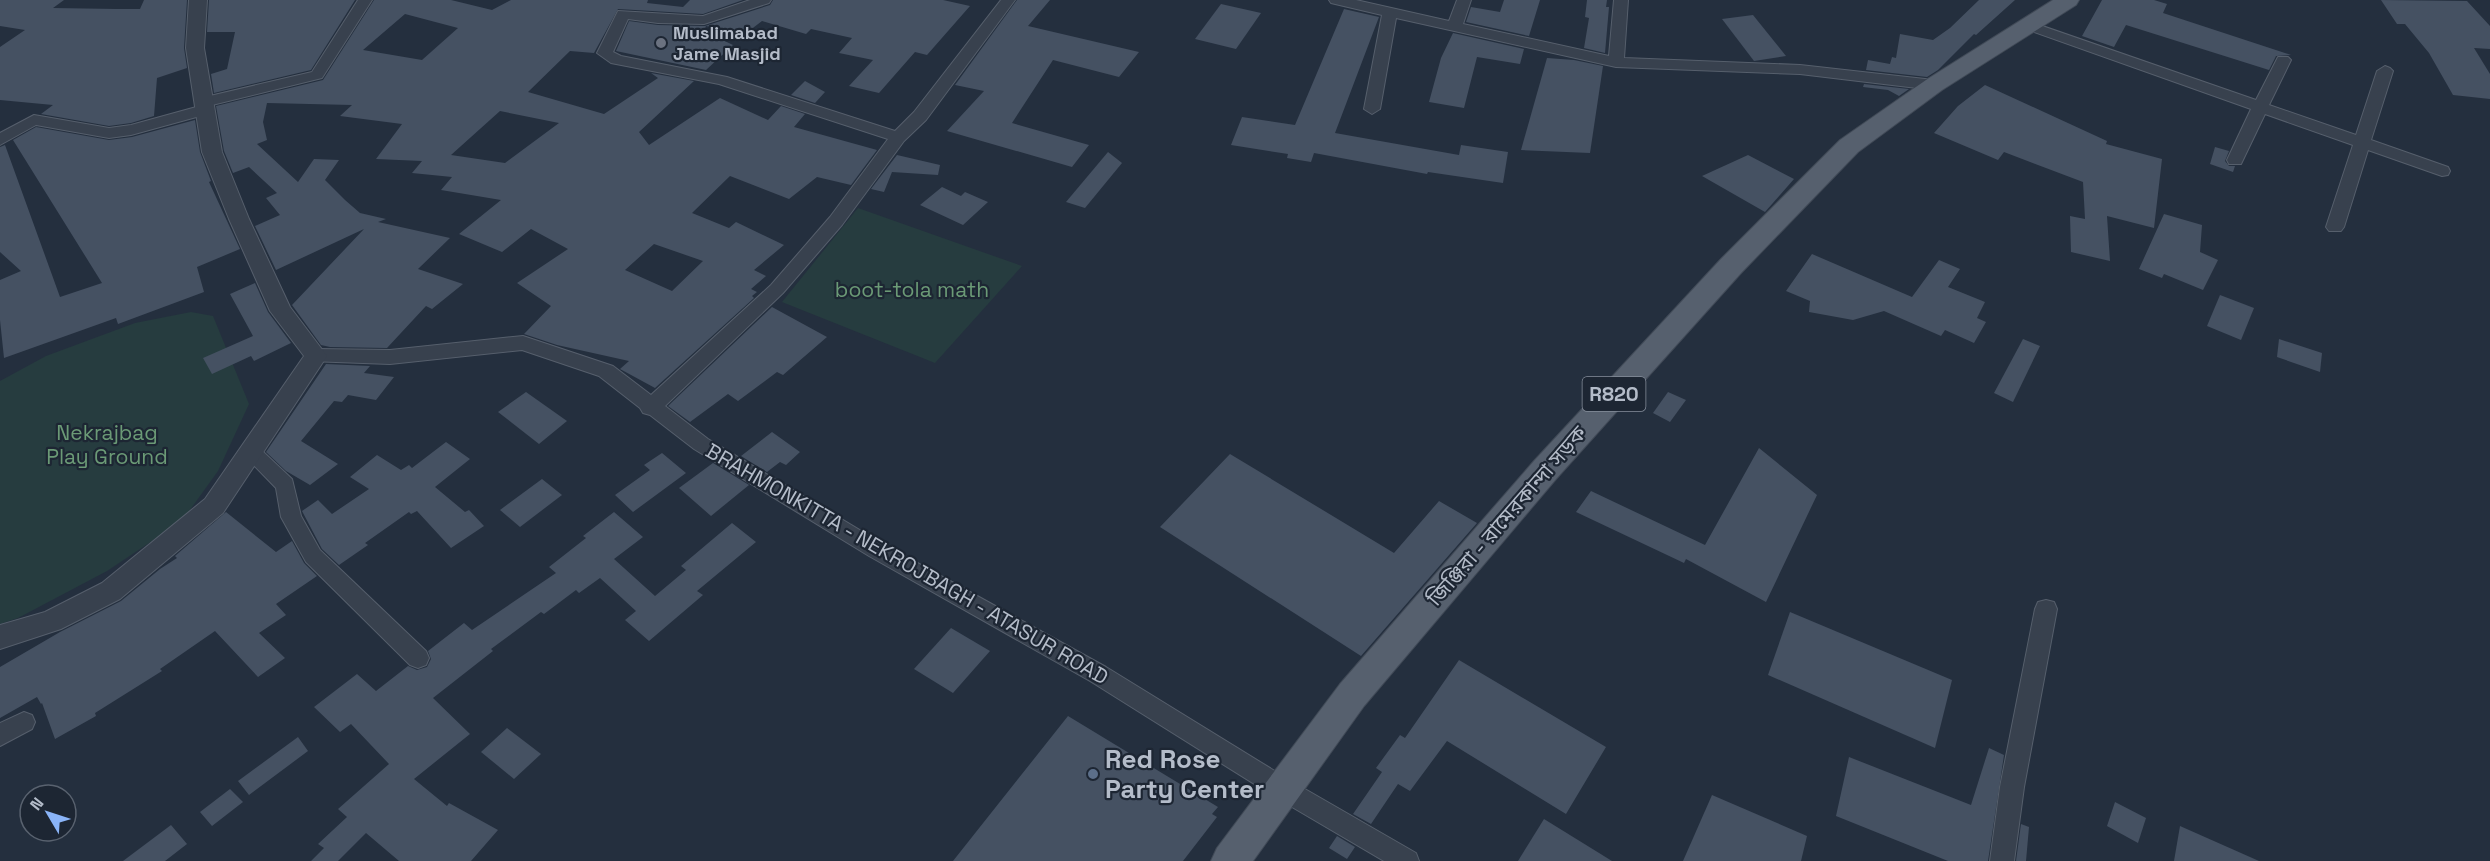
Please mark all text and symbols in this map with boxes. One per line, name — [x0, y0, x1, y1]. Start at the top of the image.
place label: Muslimabad Jame Masjid — [673, 21, 781, 65]
marker: Muslimabad Jame Masjid — [654, 36, 668, 50]
park label: boot-tola math — [835, 276, 989, 303]
road number: R820 — [1582, 377, 1646, 411]
park label: Nekrajbag Play Ground — [46, 419, 168, 470]
street label: জিঞ্জিরা - রামেরকান্দা সড়ক — [1420, 419, 1593, 612]
street label: BRAHMONKITTA - NEKROJBAGH - ATASUR ROAD — [701, 437, 1113, 690]
place label: Red Rose Party Center — [1105, 742, 1264, 806]
marker: Red Rose Party Center — [1086, 767, 1100, 781]
north arrow — [18, 783, 78, 843]
text: N — [25, 793, 48, 815]

